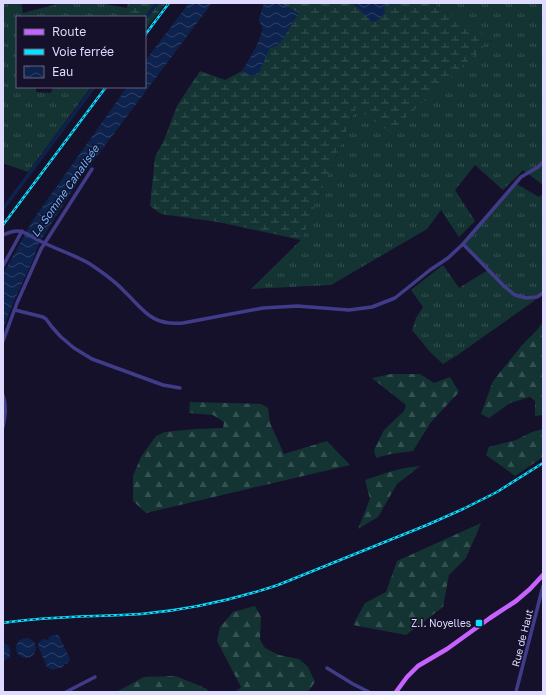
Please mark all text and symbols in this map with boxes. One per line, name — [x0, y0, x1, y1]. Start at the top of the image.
legend — [16, 16, 146, 88]
text: Route — [52, 24, 86, 39]
text: Voie ferrée — [52, 44, 114, 59]
text: Eau — [52, 64, 73, 79]
water label: La Somme Canalisée — [28, 141, 102, 239]
street label: Rue de Haut — [509, 608, 535, 668]
place label: Z.I. Noyelles — [411, 617, 471, 629]
marker: Z.I. Noyelles — [474, 618, 484, 628]

